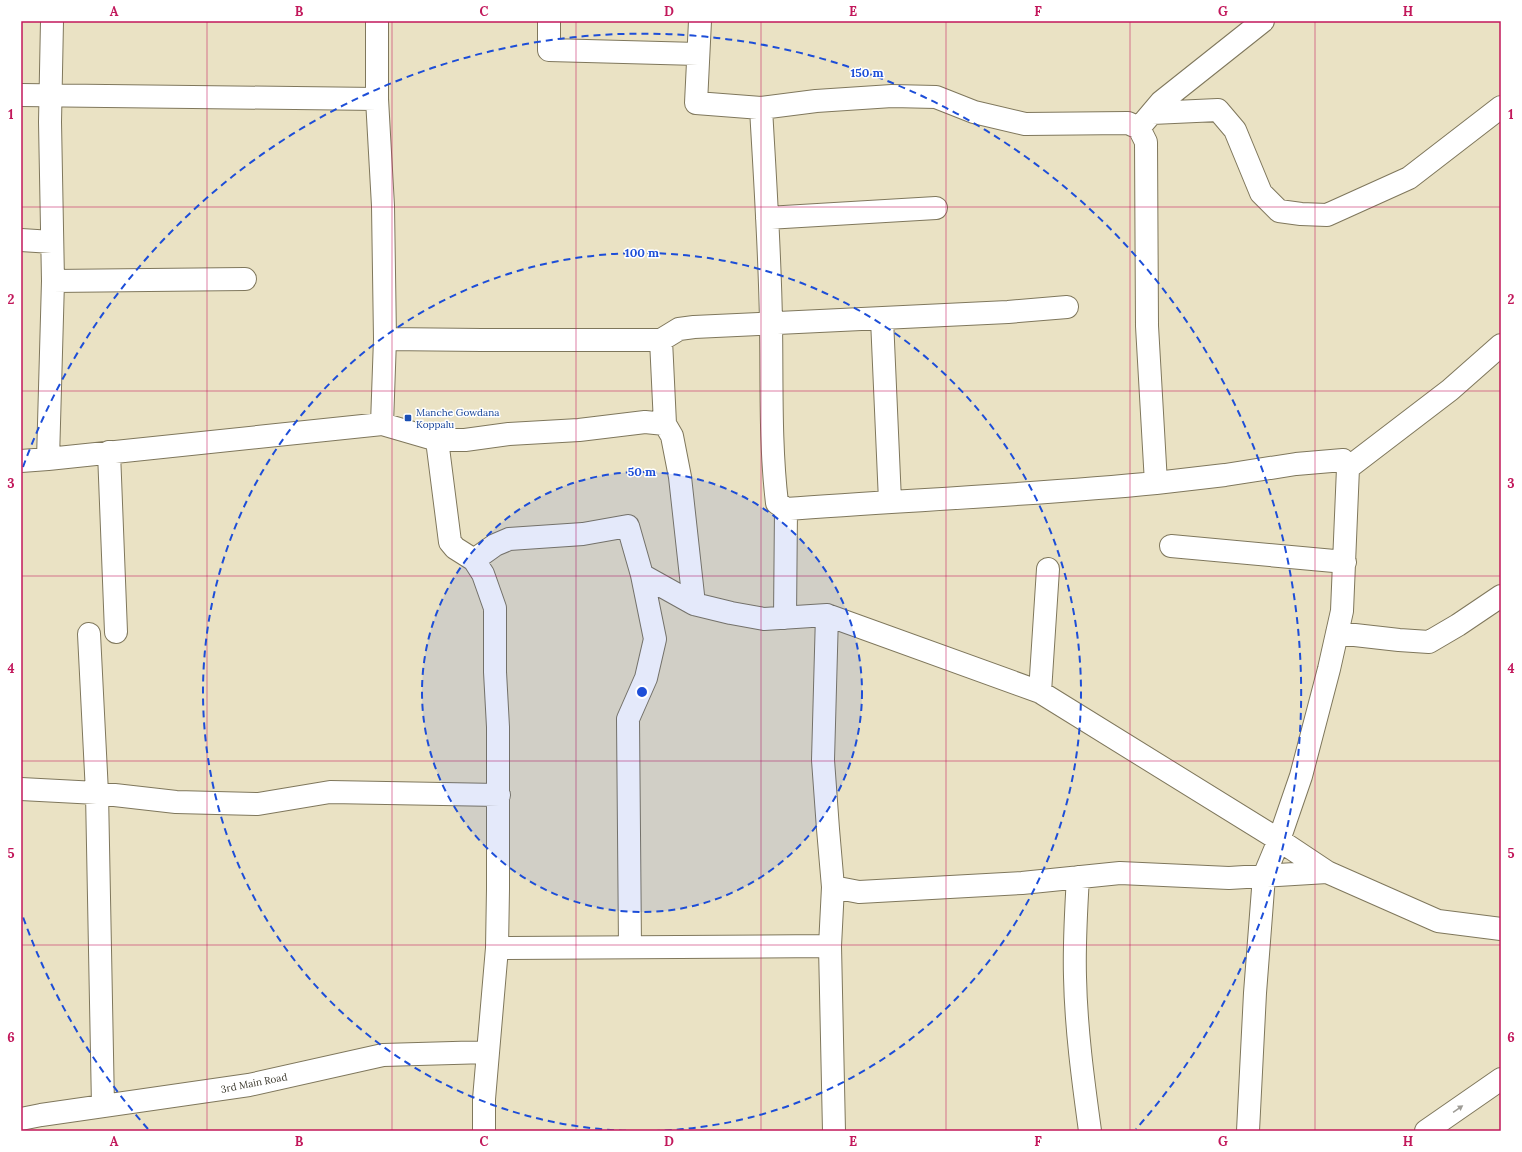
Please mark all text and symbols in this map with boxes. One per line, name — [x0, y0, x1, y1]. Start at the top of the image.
text: A — [110, 3, 119, 20]
text: B — [295, 3, 304, 20]
text: C — [480, 3, 489, 20]
text: D — [664, 3, 674, 20]
text: E — [849, 3, 857, 20]
text: F — [1034, 3, 1042, 20]
text: G — [1218, 3, 1228, 20]
text: H — [1403, 3, 1413, 20]
text: 150 m — [850, 65, 884, 80]
text: 1 — [8, 106, 14, 123]
text: 1 — [1508, 106, 1514, 123]
text: 100 m — [625, 245, 659, 260]
text: 2 — [8, 291, 15, 308]
text: 2 — [1508, 291, 1515, 308]
place label: Manche Gowdana Koppalu — [416, 406, 499, 431]
marker: Manche Gowdana Koppalu — [403, 413, 413, 423]
text: 50 m — [628, 464, 656, 479]
text: 3 — [7, 475, 15, 492]
text: 3 — [1507, 475, 1515, 492]
text: 4 — [7, 660, 15, 677]
text: 4 — [1507, 660, 1515, 677]
centre of rings — [635, 685, 649, 699]
text: 5 — [7, 845, 15, 862]
text: 5 — [1507, 845, 1515, 862]
text: 6 — [7, 1029, 15, 1046]
text: 6 — [1507, 1029, 1515, 1046]
street label: 3rd Main Road — [220, 1070, 288, 1096]
one-way arrow — [1453, 1105, 1463, 1113]
text: A — [110, 1133, 119, 1150]
text: B — [295, 1133, 304, 1150]
text: C — [480, 1133, 489, 1150]
text: D — [664, 1133, 674, 1150]
text: E — [849, 1133, 857, 1150]
text: F — [1034, 1133, 1042, 1150]
text: G — [1218, 1133, 1228, 1150]
text: H — [1403, 1133, 1413, 1150]

